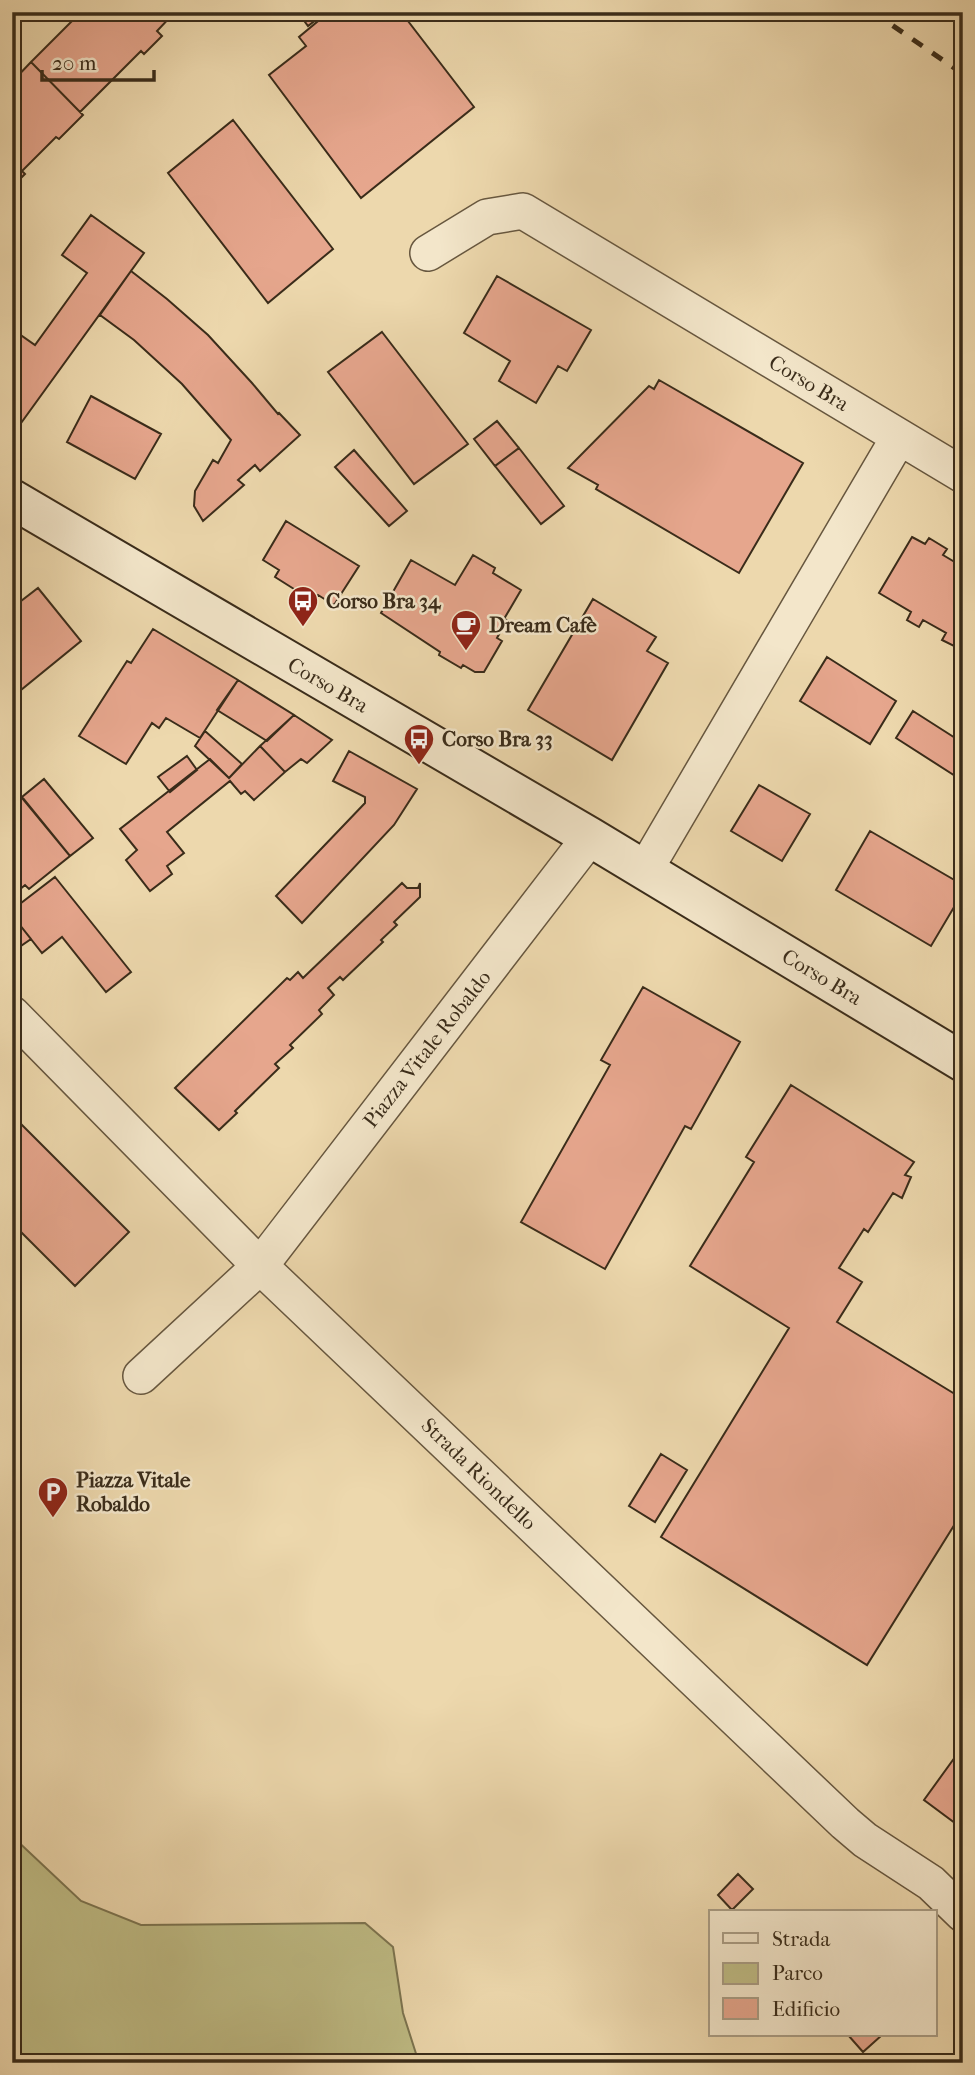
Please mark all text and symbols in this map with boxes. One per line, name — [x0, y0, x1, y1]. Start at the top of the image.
scale bar — [42, 38, 154, 82]
text: 20 m — [52, 51, 97, 75]
street label: Corso Bra — [765, 350, 853, 416]
bus stop icon: Corso Bra 34 — [286, 584, 320, 628]
place label: Corso Bra 34 — [326, 589, 442, 614]
cafe icon: Dream Cafè — [449, 608, 483, 652]
place label: Dream Cafè — [489, 613, 597, 637]
street label: Corso Bra — [284, 652, 373, 718]
bus stop icon: Corso Bra 33 — [402, 722, 436, 766]
place label: Corso Bra 33 — [442, 727, 553, 751]
street label: Corso Bra — [778, 944, 866, 1010]
street label: Piazza Vitale Robaldo — [358, 966, 496, 1132]
street label: Strada Riondello — [417, 1413, 541, 1535]
place label: Piazza Vitale Robaldo — [76, 1468, 191, 1516]
parking icon: Piazza Vitale Robaldo — [36, 1475, 70, 1519]
legend — [709, 1910, 936, 2036]
text: Strada — [772, 1927, 830, 1951]
text: Parco — [772, 1961, 823, 1985]
text: Edificio — [772, 1997, 840, 2021]

